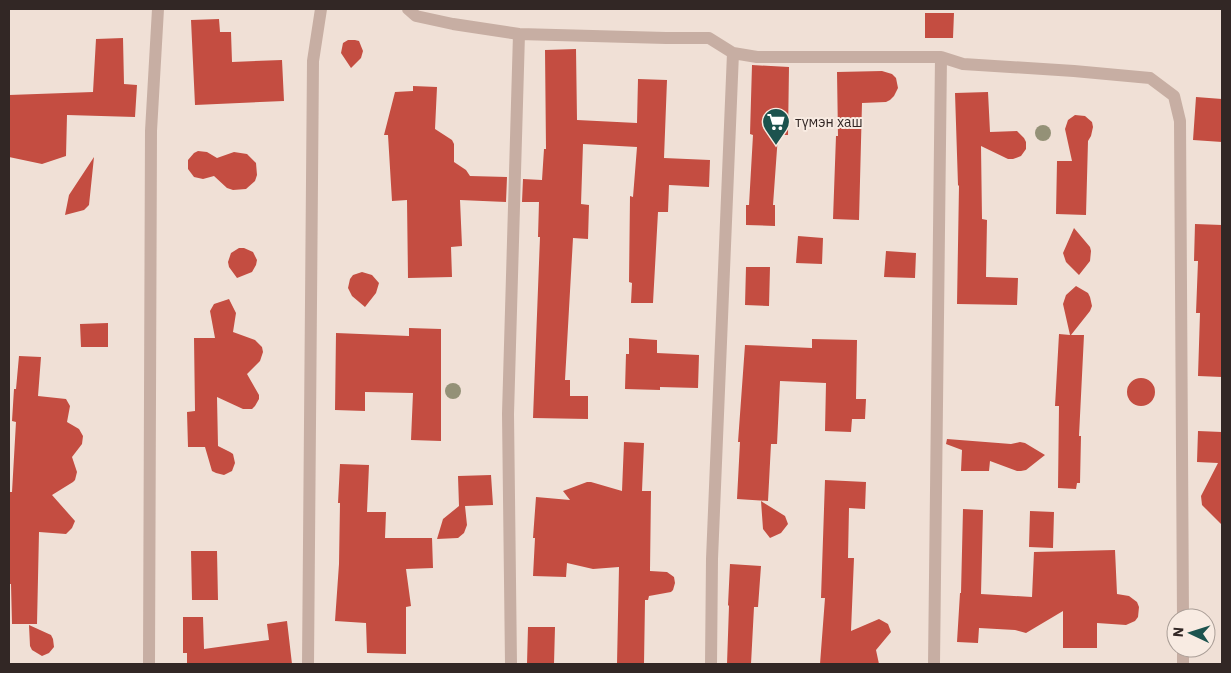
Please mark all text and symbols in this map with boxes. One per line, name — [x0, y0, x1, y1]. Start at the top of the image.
supermarket icon: түмэн хаш — [761, 107, 791, 146]
place label: түмэн хаш — [795, 113, 863, 131]
north arrow — [1166, 608, 1216, 658]
text: N — [1169, 626, 1187, 638]

